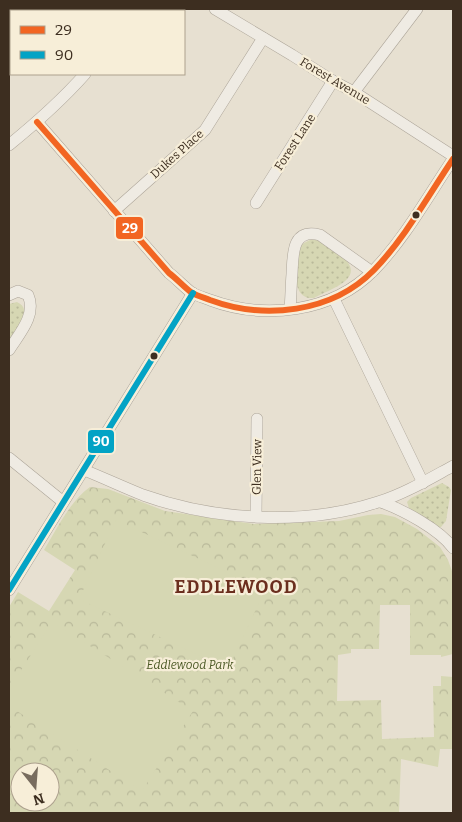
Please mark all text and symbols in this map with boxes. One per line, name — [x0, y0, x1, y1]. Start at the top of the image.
legend — [10, 10, 185, 75]
text: 29 — [55, 21, 72, 39]
text: 90 — [55, 46, 73, 64]
street label: Forest Avenue — [297, 55, 373, 107]
street label: Forest Lane — [272, 111, 318, 173]
street label: Dukes Place — [148, 127, 206, 181]
unlabelled marker — [411, 210, 421, 220]
line badge: 29 — [115, 216, 144, 240]
text: 29 — [122, 220, 138, 237]
unlabelled marker — [149, 351, 159, 361]
line badge: 90 — [87, 429, 115, 454]
text: 90 — [92, 433, 110, 450]
street label: Glen View — [250, 438, 264, 495]
district label: EDDLEWOOD — [174, 576, 298, 598]
park label: Eddlewood Park — [146, 658, 234, 672]
north arrow — [10, 762, 60, 812]
text: N — [31, 789, 46, 809]

